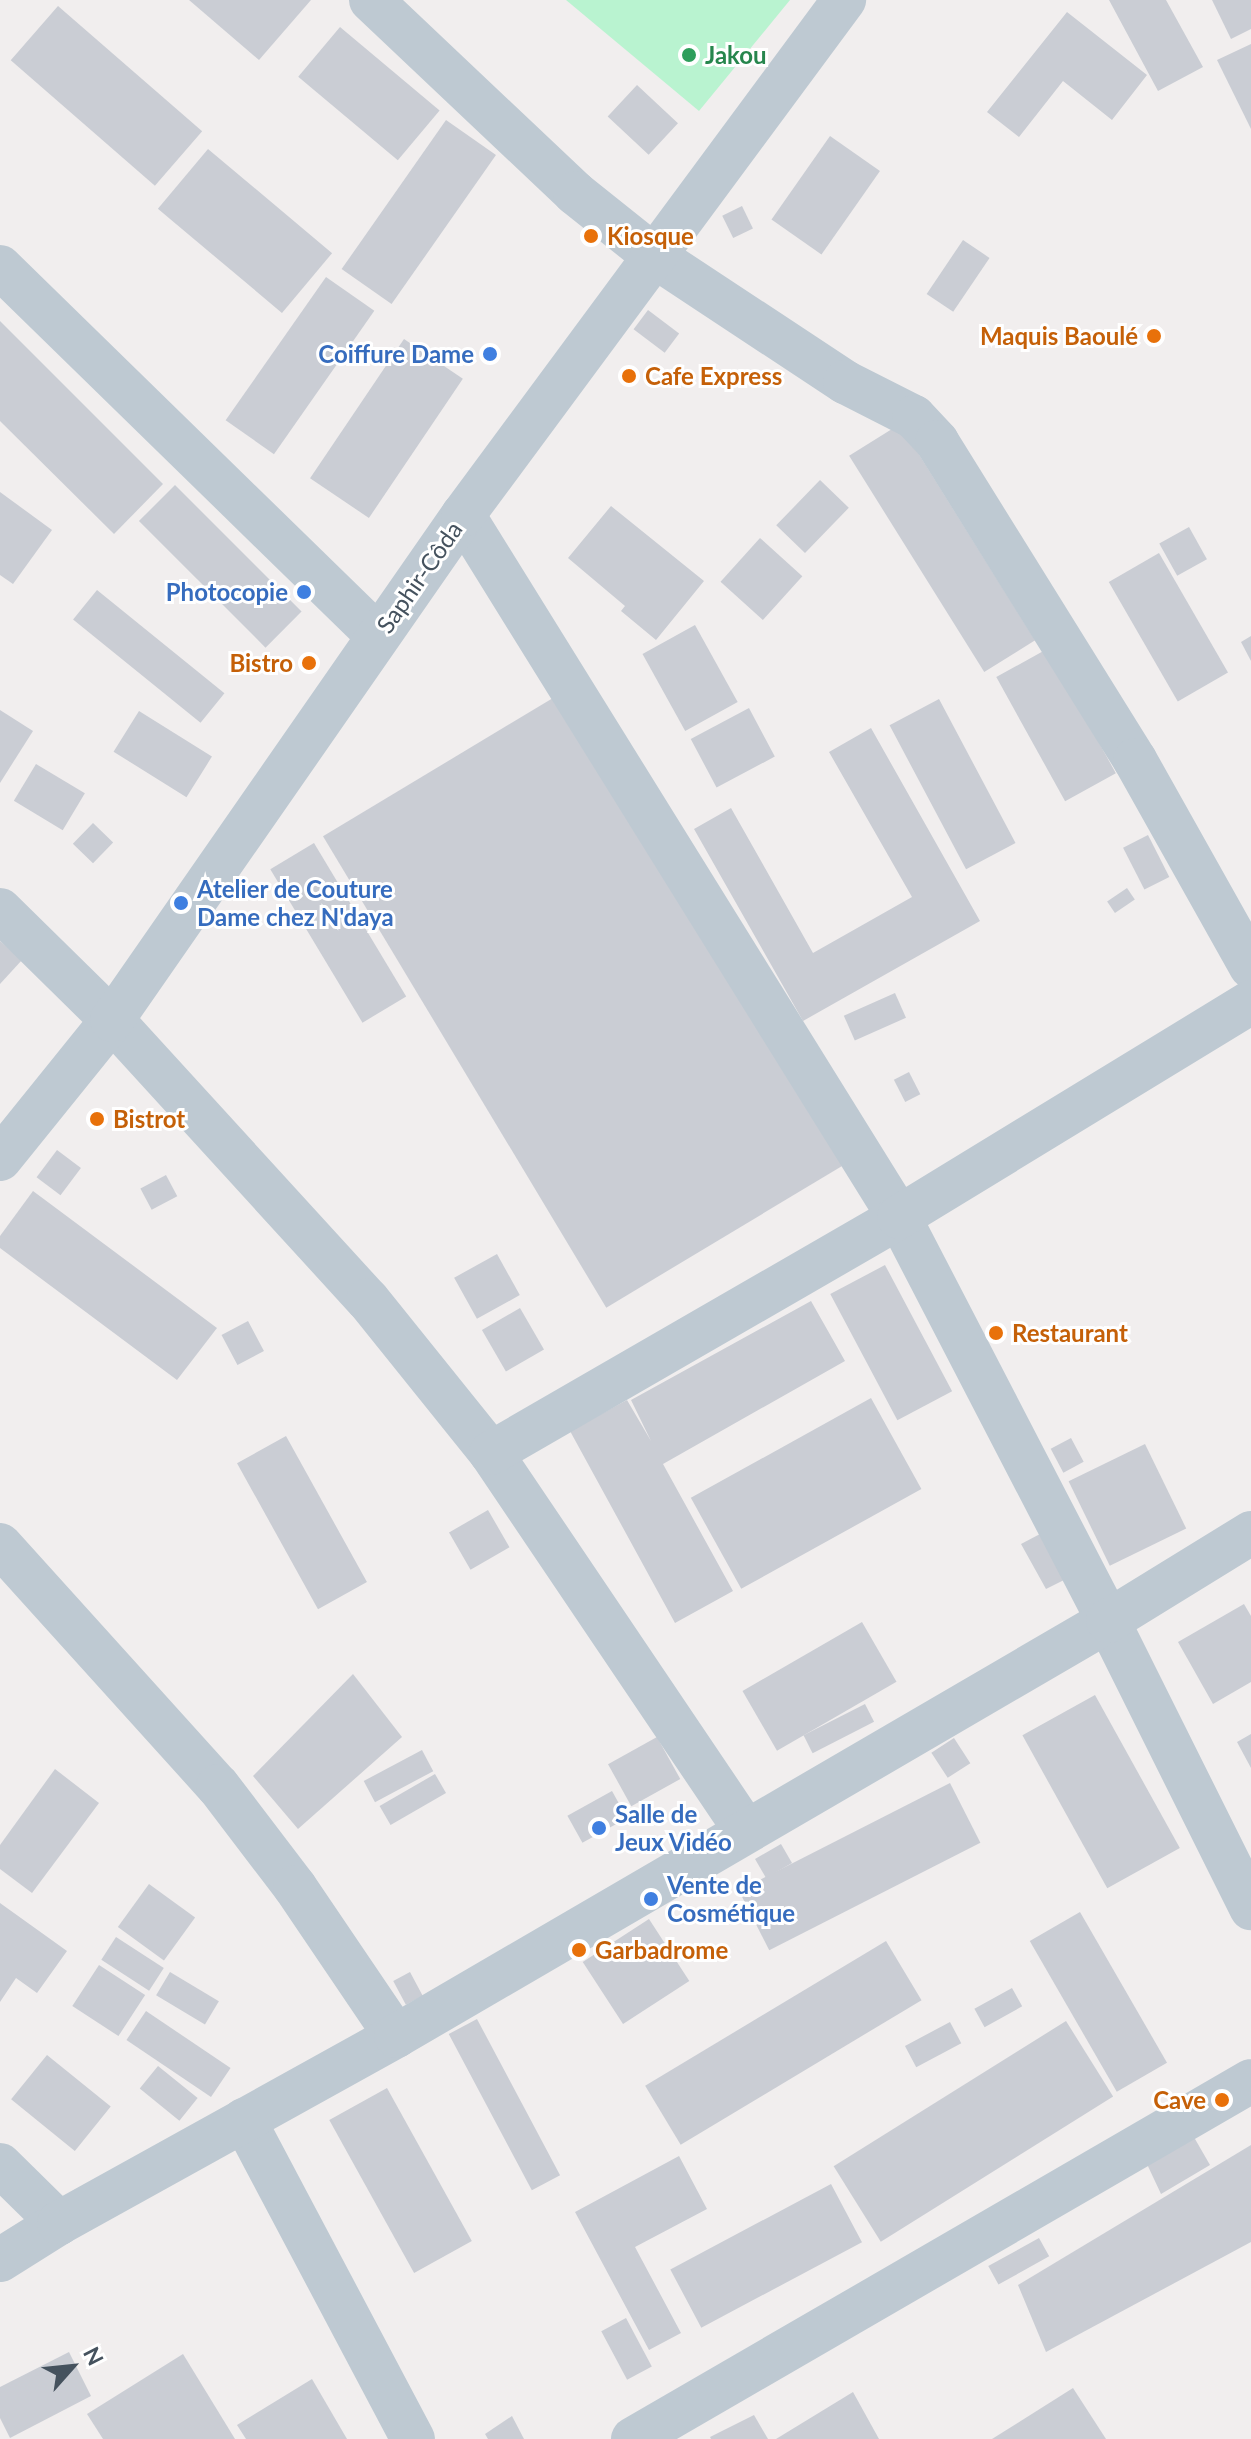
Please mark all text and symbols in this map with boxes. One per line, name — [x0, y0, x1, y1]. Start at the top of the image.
place label: Jakou — [705, 41, 767, 69]
marker: Jakou — [680, 46, 698, 64]
place label: Kiosque — [607, 222, 694, 250]
marker: Kiosque — [582, 227, 600, 245]
place label: Maquis Baoulé — [980, 322, 1138, 350]
marker: Maquis Baoulé — [1145, 327, 1163, 345]
place label: Coiffure Dame — [318, 340, 474, 368]
marker: Coiffure Dame — [481, 345, 499, 363]
place label: Cafe Express — [645, 362, 782, 390]
marker: Cafe Express — [620, 367, 638, 385]
street label: Saphir-Côda — [370, 516, 468, 638]
place label: Photocopie — [166, 578, 288, 606]
marker: Photocopie — [295, 583, 313, 601]
place label: Bistro — [229, 649, 293, 677]
marker: Bistro — [300, 654, 318, 672]
place label: Atelier de Couture Dame chez N'daya — [197, 875, 394, 931]
marker: Atelier de Couture Dame chez N'daya — [172, 894, 190, 912]
place label: Bistrot — [113, 1105, 185, 1133]
marker: Bistrot — [88, 1110, 106, 1128]
place label: Restaurant — [1012, 1319, 1128, 1347]
marker: Restaurant — [987, 1324, 1005, 1342]
place label: Salle de Jeux Vidéo — [615, 1800, 733, 1856]
marker: Salle de Jeux Vidéo — [590, 1819, 608, 1837]
place label: Vente de Cosmétique — [667, 1871, 795, 1927]
marker: Vente de Cosmétique — [642, 1890, 660, 1908]
place label: Garbadrome — [595, 1936, 728, 1964]
marker: Garbadrome — [570, 1941, 588, 1959]
place label: Cave — [1153, 2086, 1206, 2114]
marker: Cave — [1213, 2091, 1231, 2109]
north arrow — [32, 2327, 112, 2407]
text: N — [78, 2342, 110, 2370]

